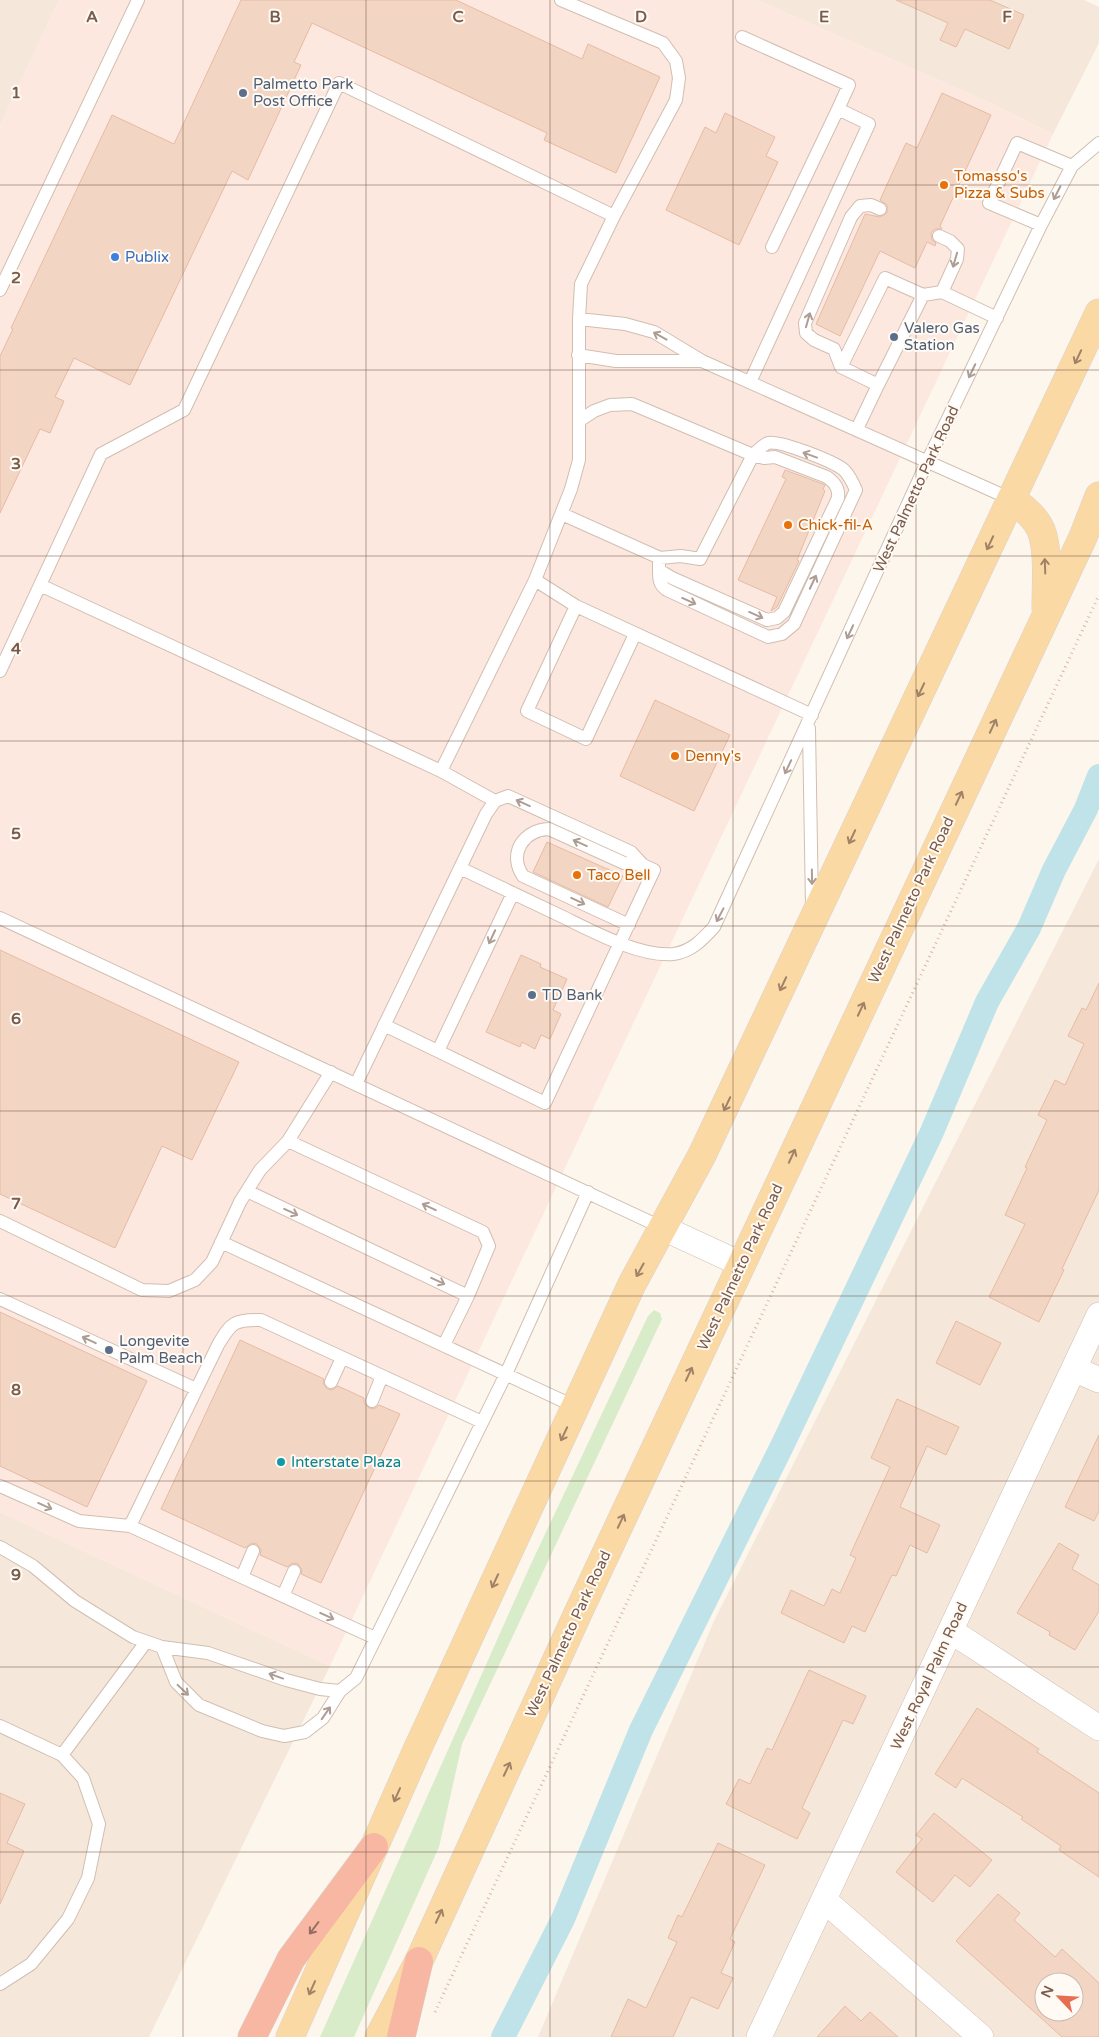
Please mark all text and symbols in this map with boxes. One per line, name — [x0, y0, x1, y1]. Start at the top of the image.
text: A — [86, 7, 98, 27]
text: B — [269, 7, 281, 27]
text: C — [452, 7, 464, 27]
text: D — [635, 7, 647, 27]
text: E — [819, 7, 829, 27]
text: F — [1002, 7, 1012, 27]
place label: Palmetto Park Post Office — [253, 75, 354, 110]
text: 1 — [11, 83, 21, 103]
marker: Palmetto Park Post Office — [237, 87, 249, 99]
place label: Tomasso's Pizza & Subs — [954, 167, 1045, 202]
marker: Tomasso's Pizza & Subs — [938, 179, 950, 191]
one-way arrow — [1052, 185, 1062, 200]
place label: Publix — [125, 248, 169, 266]
marker: Publix — [109, 251, 121, 263]
one-way arrow — [950, 252, 960, 268]
text: 2 — [11, 268, 21, 288]
one-way arrow — [803, 312, 813, 328]
place label: Valero Gas Station — [904, 319, 980, 354]
one-way arrow — [653, 330, 668, 340]
marker: Valero Gas Station — [888, 331, 900, 343]
one-way arrow — [1073, 349, 1082, 364]
one-way arrow — [966, 363, 976, 378]
street label: West Palmetto Park Road — [869, 403, 963, 575]
one-way arrow — [803, 450, 819, 459]
text: 3 — [11, 454, 21, 474]
place label: Chick-fil-A — [798, 516, 873, 534]
marker: Chick-fil-A — [782, 519, 794, 531]
one-way arrow — [985, 535, 995, 550]
one-way arrow — [1040, 558, 1050, 574]
one-way arrow — [809, 575, 819, 590]
one-way arrow — [681, 596, 696, 606]
one-way arrow — [748, 610, 763, 620]
one-way arrow — [845, 624, 854, 639]
text: 4 — [11, 639, 21, 659]
one-way arrow — [916, 682, 925, 697]
one-way arrow — [989, 719, 998, 734]
place label: Denny's — [685, 747, 741, 765]
marker: Denny's — [669, 750, 681, 762]
one-way arrow — [783, 760, 793, 775]
one-way arrow — [955, 791, 965, 806]
one-way arrow — [516, 797, 531, 807]
street label: West Palmetto Park Road — [864, 814, 958, 986]
text: 5 — [11, 824, 21, 844]
one-way arrow — [847, 829, 856, 844]
one-way arrow — [573, 838, 588, 848]
place label: Taco Bell — [587, 866, 651, 884]
marker: Taco Bell — [571, 869, 583, 881]
one-way arrow — [807, 869, 816, 885]
one-way arrow — [570, 897, 585, 907]
one-way arrow — [715, 907, 724, 922]
one-way arrow — [487, 929, 496, 944]
one-way arrow — [778, 976, 787, 991]
place label: TD Bank — [542, 986, 602, 1004]
marker: TD Bank — [526, 989, 538, 1001]
one-way arrow — [856, 1002, 866, 1017]
text: 6 — [11, 1009, 21, 1029]
one-way arrow — [721, 1096, 731, 1111]
one-way arrow — [787, 1149, 797, 1164]
street label: West Palmetto Park Road — [693, 1181, 787, 1353]
text: 7 — [11, 1194, 21, 1214]
one-way arrow — [422, 1201, 437, 1211]
one-way arrow — [283, 1208, 298, 1217]
one-way arrow — [635, 1263, 645, 1278]
one-way arrow — [430, 1277, 445, 1287]
place label: Longevite Palm Beach — [119, 1332, 203, 1367]
one-way arrow — [81, 1335, 96, 1345]
marker: Longevite Palm Beach — [103, 1344, 115, 1356]
one-way arrow — [685, 1367, 695, 1382]
text: 8 — [11, 1380, 21, 1400]
one-way arrow — [559, 1426, 568, 1441]
place label: Interstate Plaza — [291, 1453, 401, 1471]
marker: Interstate Plaza — [275, 1456, 287, 1468]
one-way arrow — [37, 1501, 52, 1511]
one-way arrow — [616, 1514, 626, 1529]
street label: West Palmetto Park Road — [521, 1548, 615, 1720]
text: 9 — [11, 1565, 21, 1585]
one-way arrow — [490, 1573, 500, 1588]
street label: West Royal Palm Road — [887, 1599, 971, 1753]
one-way arrow — [319, 1612, 334, 1621]
one-way arrow — [268, 1671, 284, 1680]
one-way arrow — [177, 1684, 190, 1696]
one-way arrow — [321, 1706, 331, 1720]
one-way arrow — [502, 1762, 512, 1777]
one-way arrow — [391, 1787, 401, 1802]
one-way arrow — [435, 1909, 444, 1924]
one-way arrow — [308, 1921, 319, 1934]
north arrow — [1034, 1972, 1084, 2022]
one-way arrow — [307, 1980, 317, 1995]
text: N — [1038, 1983, 1058, 2000]

